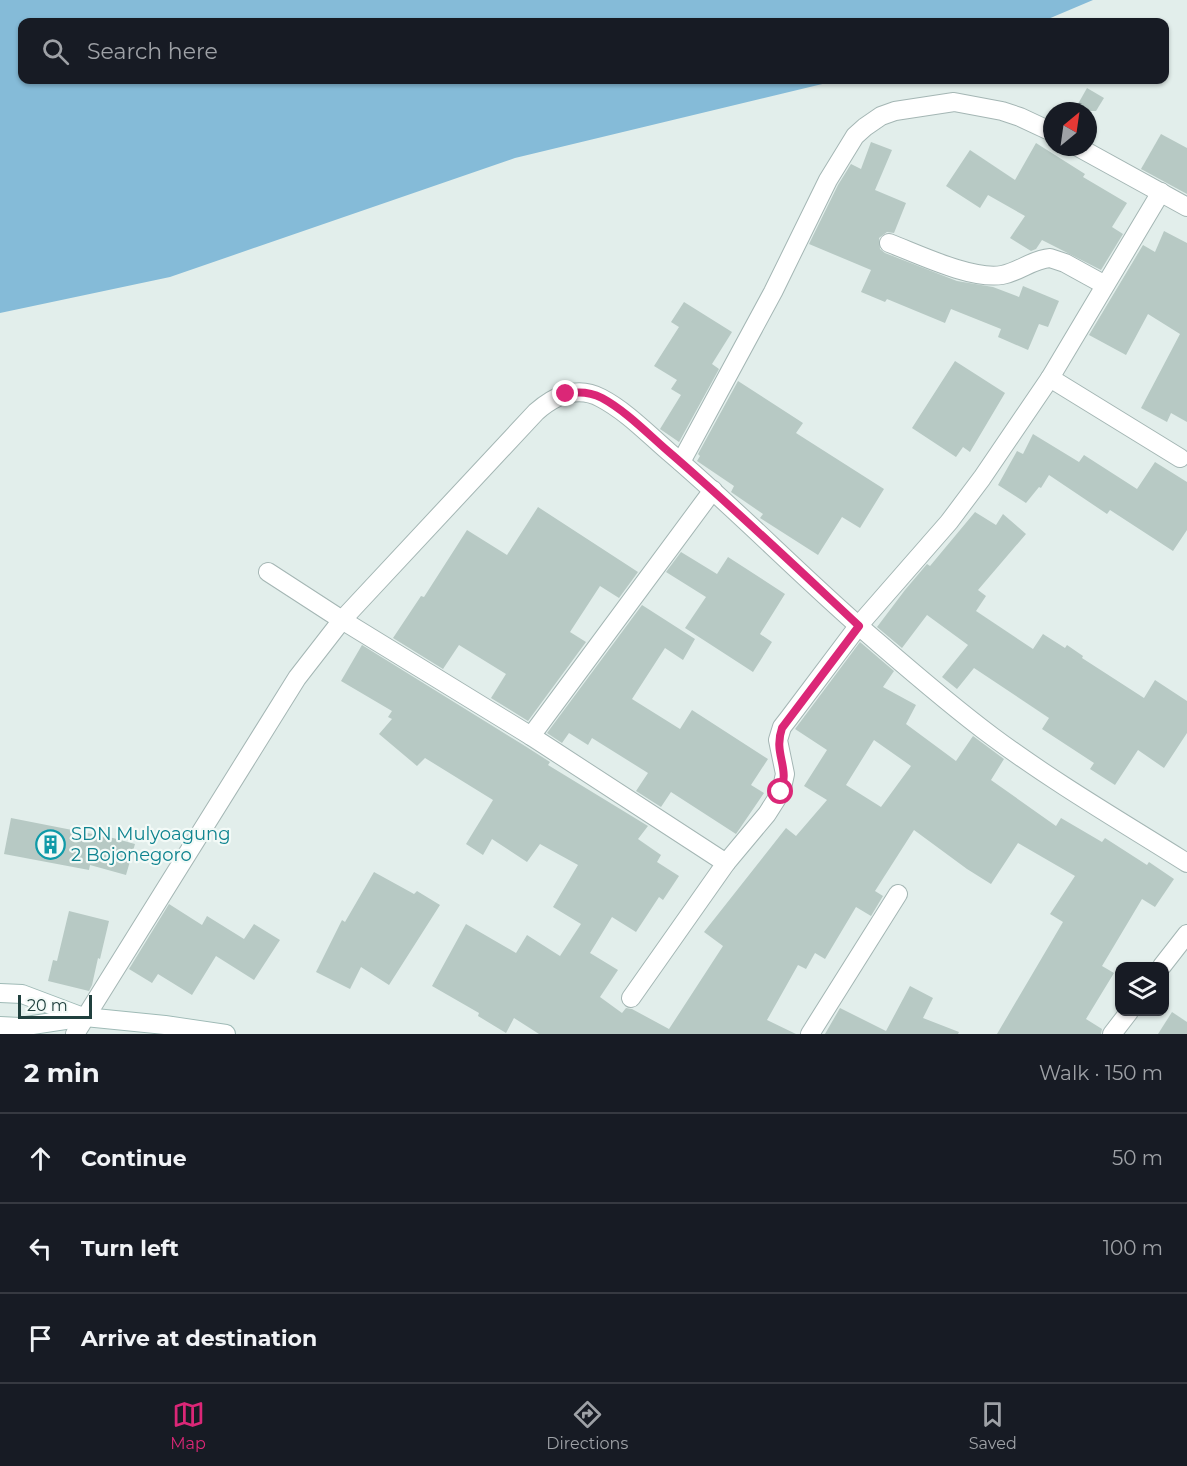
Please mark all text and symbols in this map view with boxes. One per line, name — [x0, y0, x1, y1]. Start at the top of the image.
search box — [18, 18, 1169, 84]
icon: search — [39, 35, 72, 68]
text: Search here — [87, 38, 218, 65]
north arrow — [1043, 102, 1097, 156]
route end — [552, 380, 578, 406]
route start — [767, 778, 793, 804]
place label: SDN Mulyoagung 2 Bojonegoro — [71, 823, 231, 866]
building icon: SDN Mulyoagung 2 Bojonegoro — [34, 828, 66, 860]
map controls — [1115, 962, 1169, 1016]
button: layers — [1115, 962, 1169, 1016]
scale bar — [18, 992, 92, 1020]
text: 20 m — [27, 996, 68, 1015]
text: 2 min — [24, 1057, 100, 1089]
text: Walk · 150 m — [1039, 1061, 1163, 1085]
icon: ahead — [24, 1142, 57, 1175]
text: Continue — [81, 1145, 187, 1172]
text: 50 m — [1112, 1146, 1163, 1170]
icon: left — [24, 1232, 57, 1265]
text: Turn left — [81, 1235, 179, 1262]
text: 100 m — [1103, 1236, 1163, 1260]
icon: arrive — [24, 1322, 57, 1355]
text: Arrive at destination — [81, 1325, 317, 1352]
tab: Map — [170, 1398, 206, 1453]
tab: Directions — [546, 1398, 628, 1453]
tab: Saved — [969, 1398, 1017, 1453]

